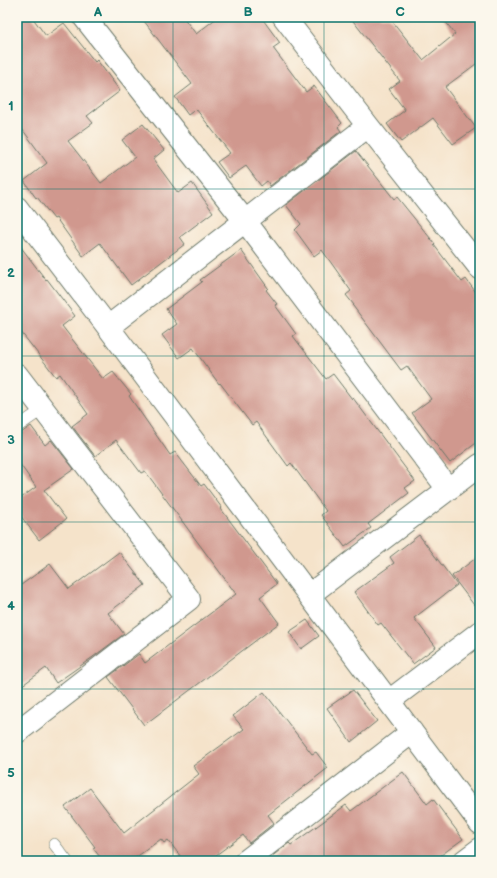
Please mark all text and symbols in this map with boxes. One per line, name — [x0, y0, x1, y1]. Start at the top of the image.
text: A — [93, 4, 102, 20]
text: B — [243, 4, 253, 20]
text: C — [395, 4, 405, 20]
text: 1 — [8, 98, 14, 114]
text: 2 — [7, 265, 15, 281]
text: 3 — [7, 432, 15, 448]
text: 4 — [7, 598, 15, 614]
text: 5 — [7, 765, 15, 781]

